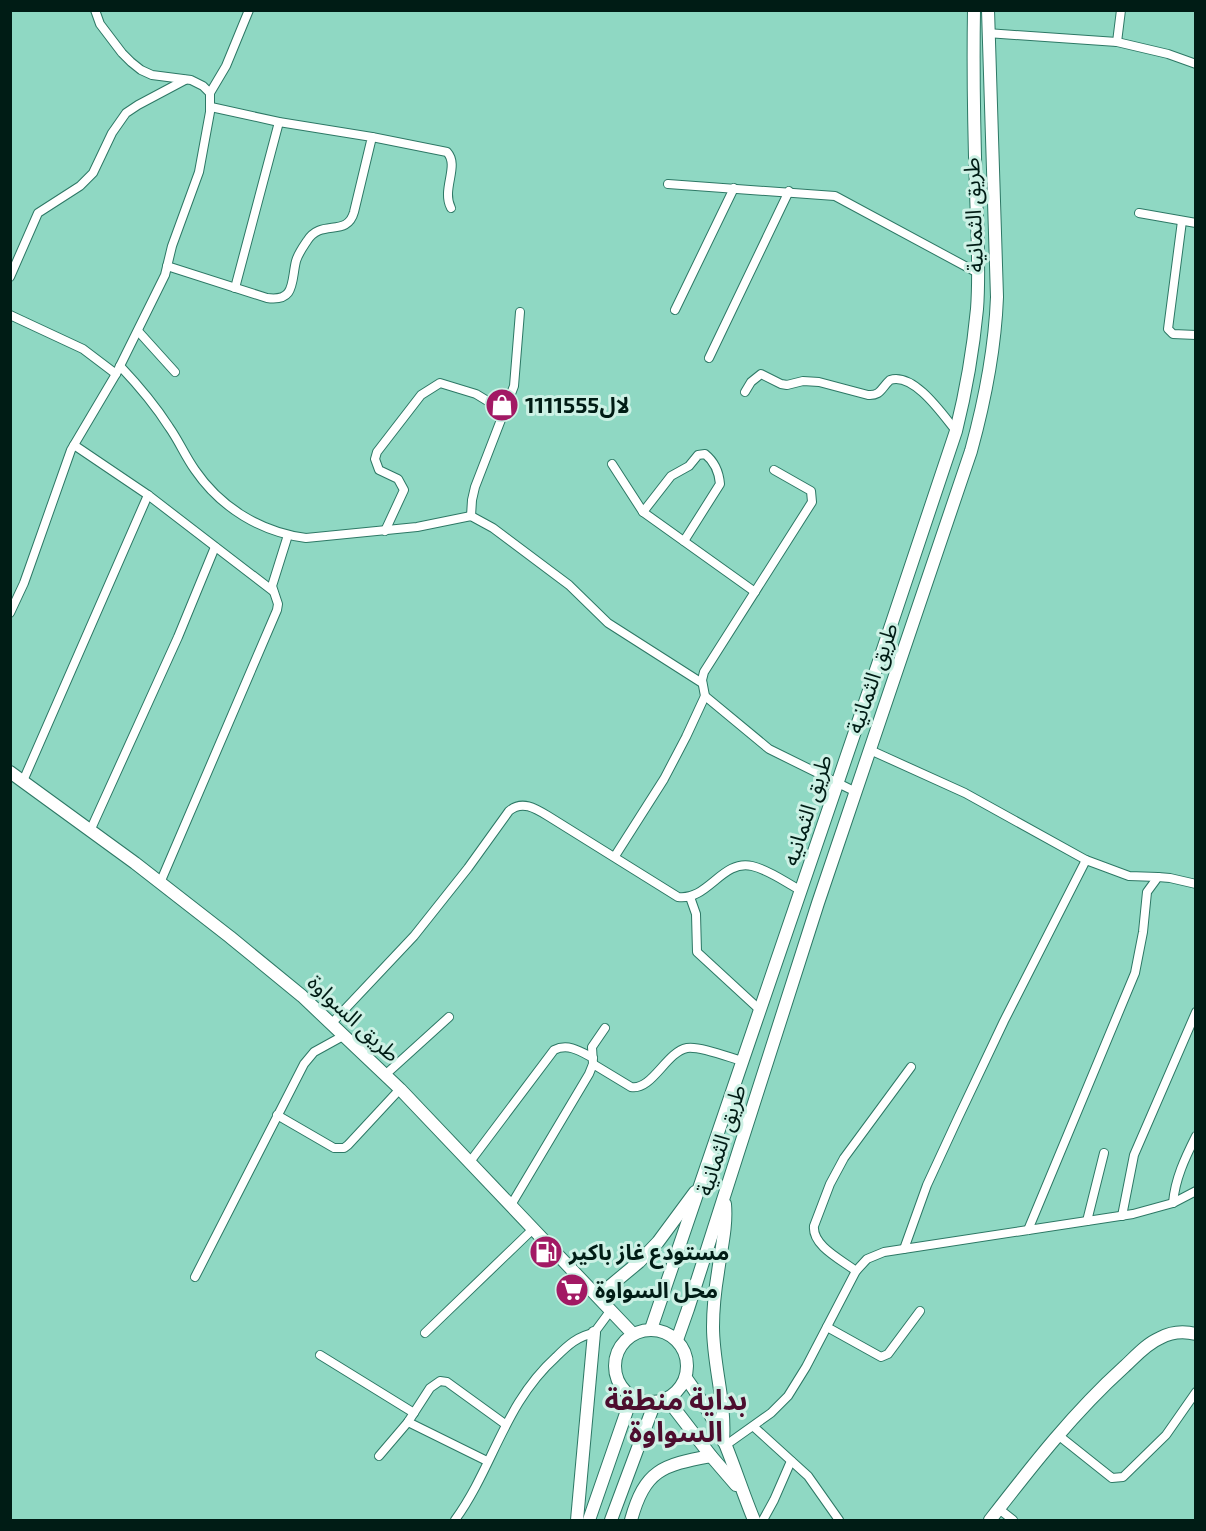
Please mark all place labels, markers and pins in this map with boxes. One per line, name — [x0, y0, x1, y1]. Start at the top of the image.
shop icon: 1111555لال — [484, 387, 520, 423]
place label: 1111555لال — [525, 391, 630, 418]
fuel station icon: مستودع غاز باكير — [528, 1234, 564, 1270]
place label: مستودع غاز باكير — [568, 1238, 729, 1269]
supermarket icon: محل السواوة — [554, 1272, 590, 1308]
place label: محل السواوة — [595, 1276, 718, 1303]

